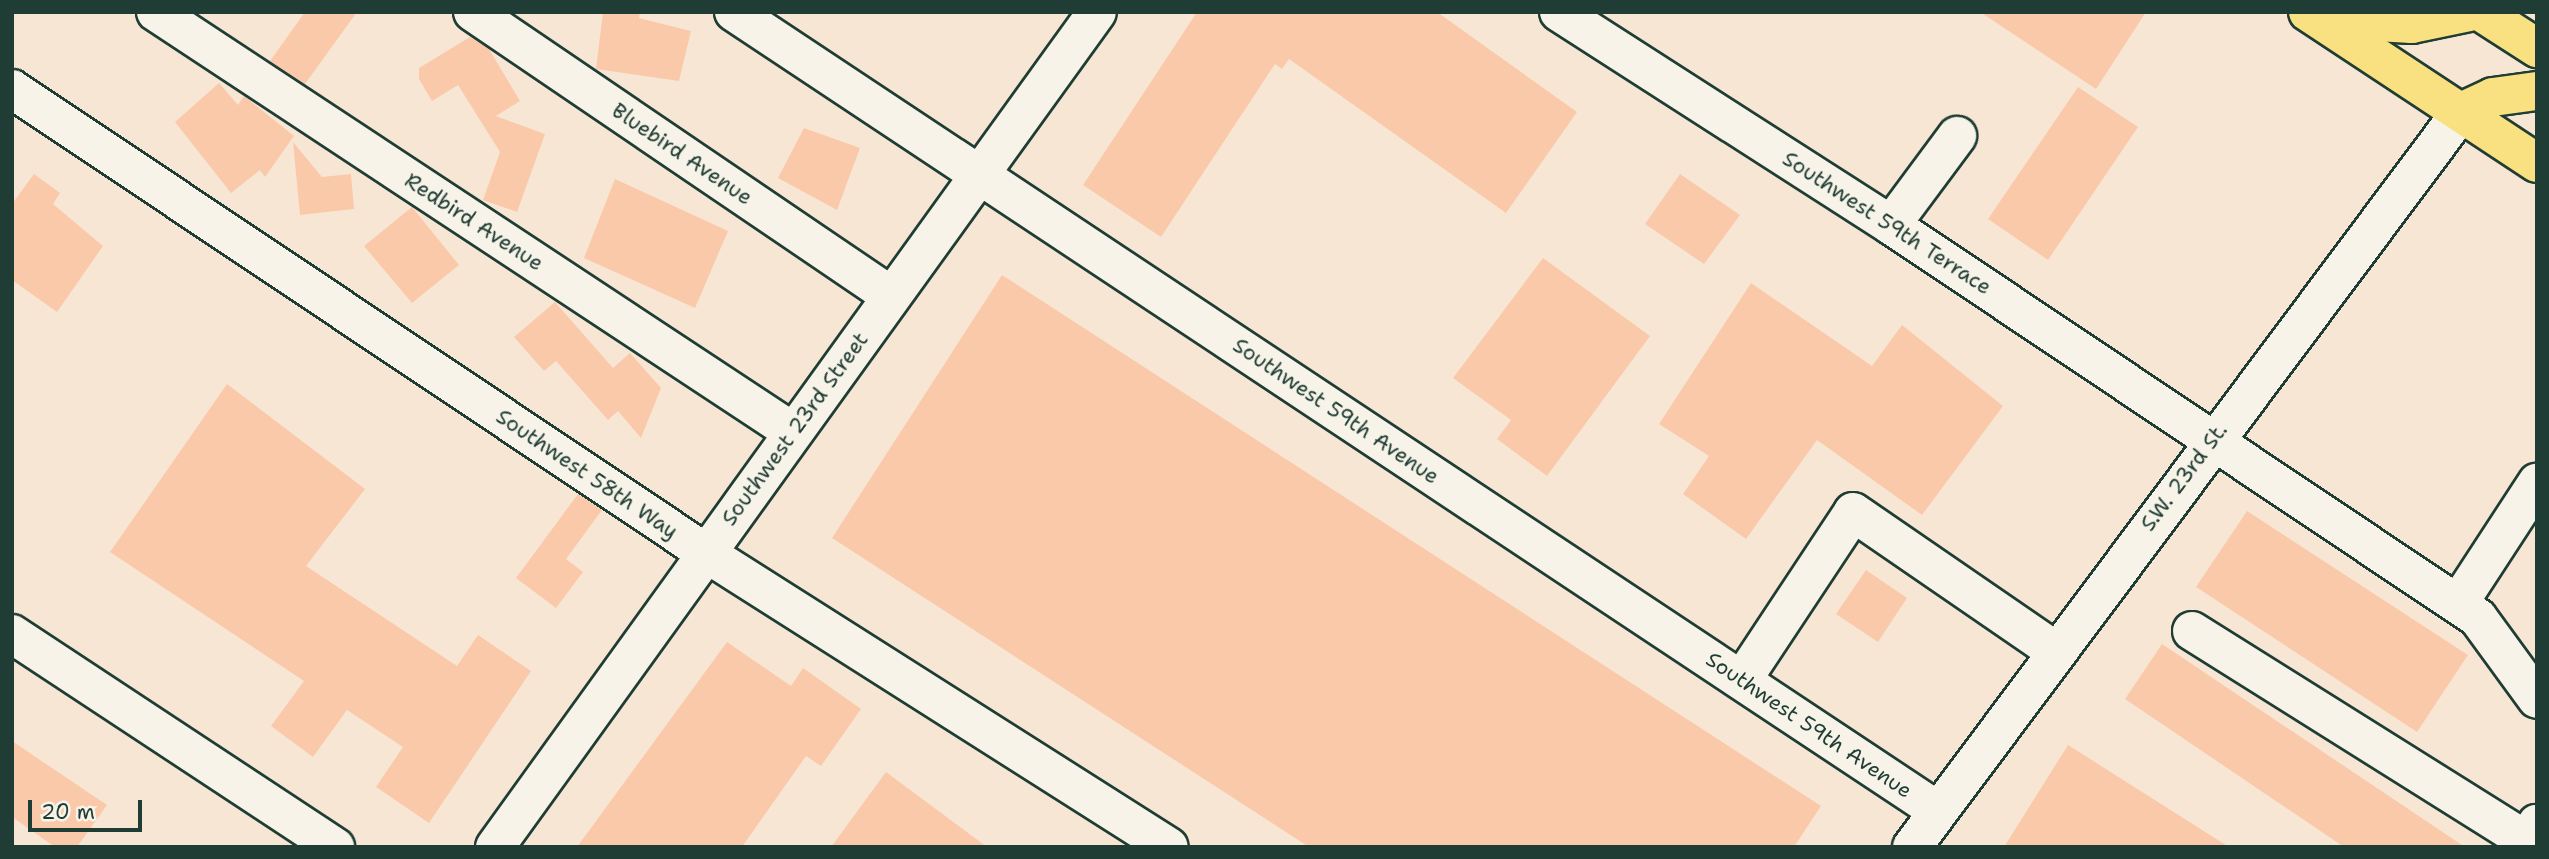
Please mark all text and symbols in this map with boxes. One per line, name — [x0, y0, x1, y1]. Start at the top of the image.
street label: Bluebird Avenue — [607, 98, 757, 210]
street label: Southwest 59th Terrace — [1778, 146, 1996, 300]
street label: Redbird Avenue — [400, 168, 548, 276]
street label: Southwest 23rd Street — [716, 328, 874, 530]
street label: Southwest 59th Avenue — [1228, 333, 1444, 489]
street label: Southwest 58th Way — [491, 404, 683, 544]
street label: S.W. 23rd St. — [2135, 418, 2233, 536]
street label: Southwest 59th Avenue — [1701, 647, 1917, 803]
scale bar — [32, 786, 145, 830]
text: 20 m — [41, 798, 95, 826]

